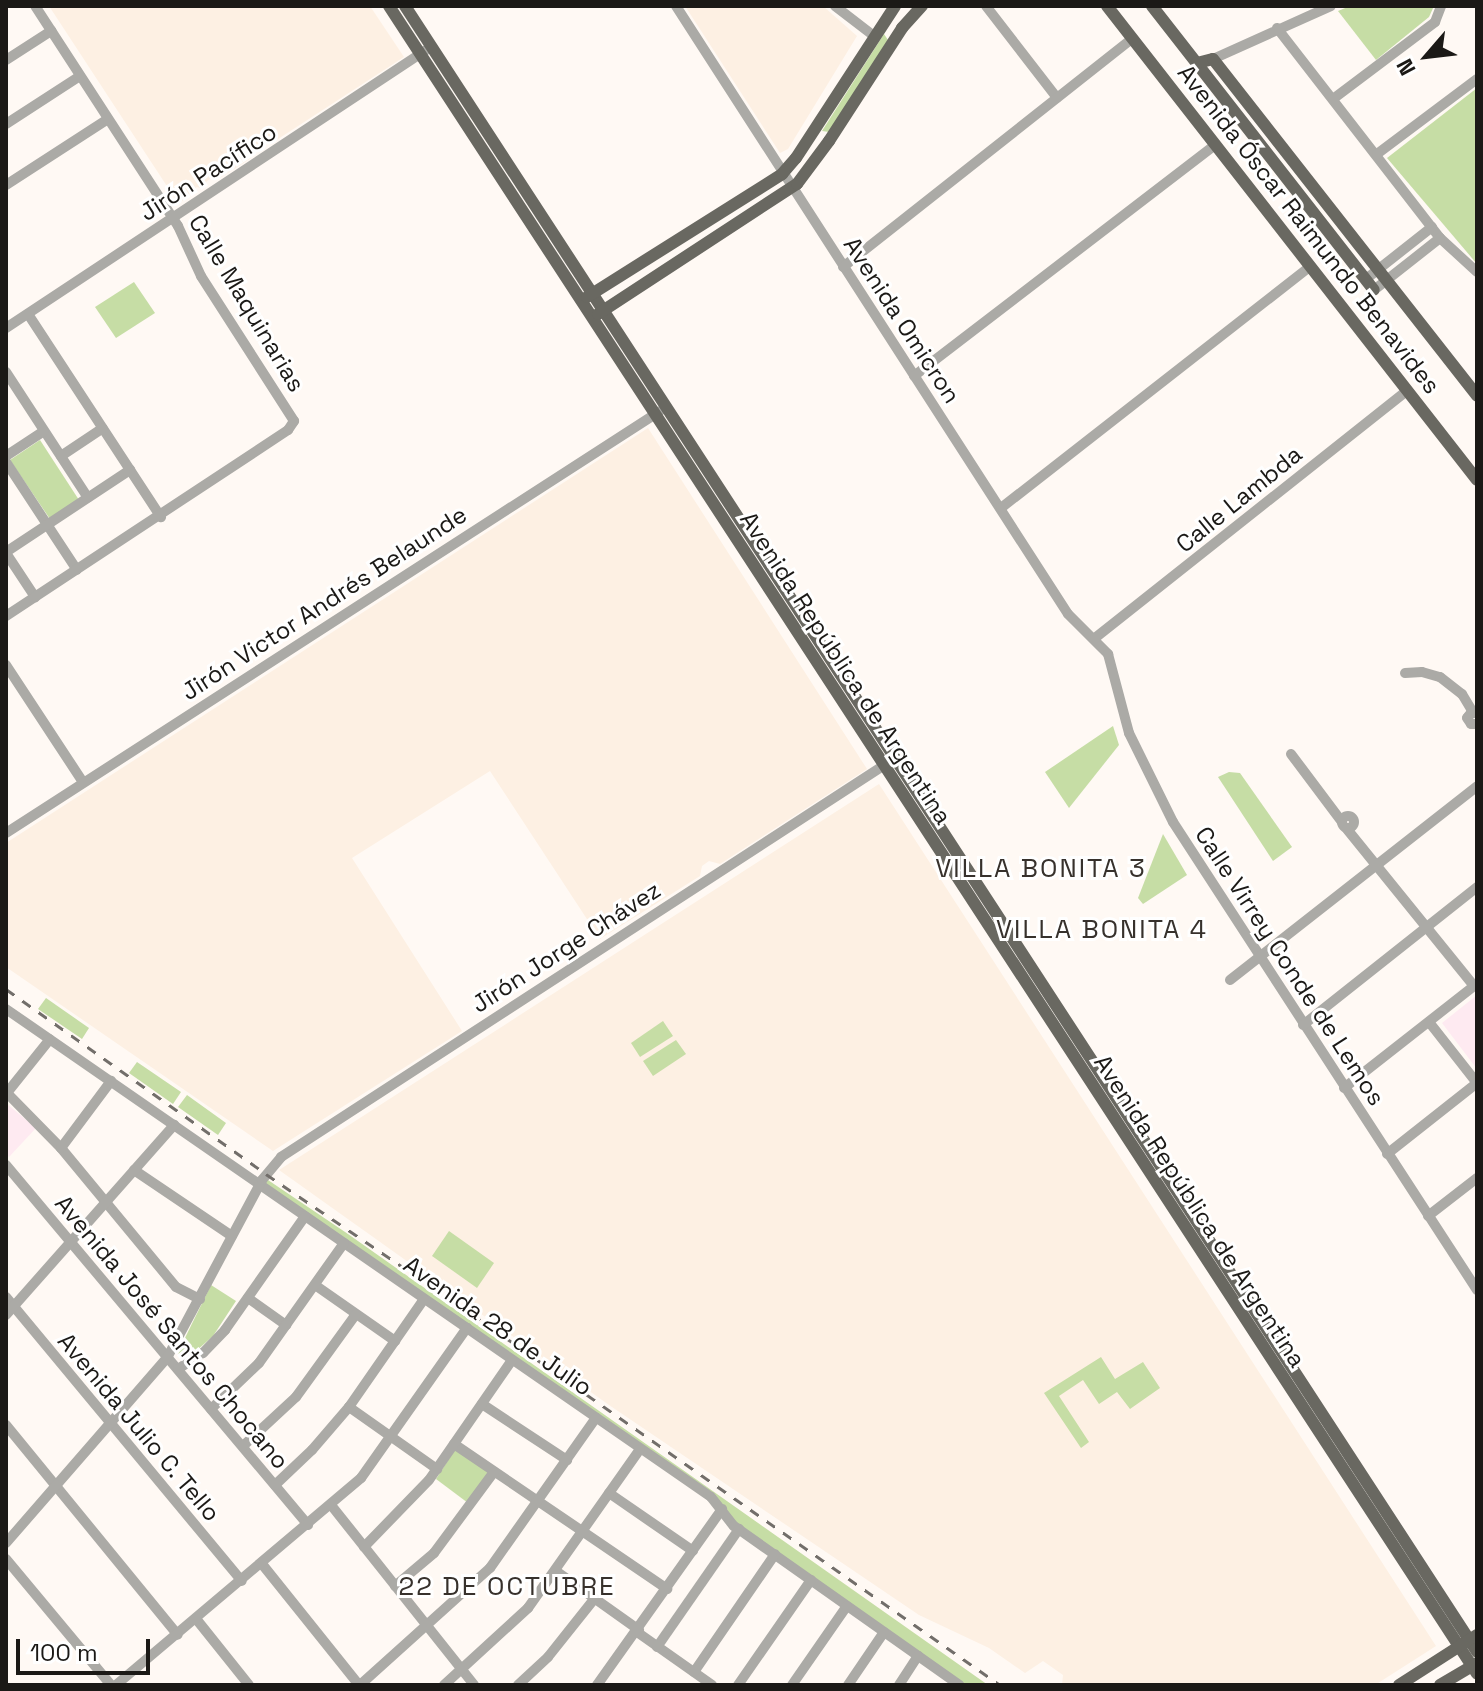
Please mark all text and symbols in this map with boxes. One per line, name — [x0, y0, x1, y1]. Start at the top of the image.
north arrow — [1387, 16, 1467, 96]
text: N — [1390, 54, 1422, 80]
street label: Avenida Óscar Raimundo Benavides — [1172, 59, 1446, 399]
street label: Jirón Pacífico — [134, 117, 282, 227]
street label: Calle Maquinarias — [183, 209, 311, 397]
street label: Avenida Omicron — [838, 231, 966, 409]
street label: Calle Lambda — [1170, 439, 1308, 559]
street label: Jirón Victor Andrés Belaunde — [176, 500, 472, 706]
street label: Avenida República de Argentina — [734, 506, 958, 830]
street label: Calle Virrey Conde de Lemos — [1189, 821, 1391, 1111]
district label: VILLA BONITA 3 — [935, 853, 1147, 885]
street label: Jirón Jorge Chávez — [466, 875, 666, 1019]
district label: VILLA BONITA 4 — [996, 914, 1208, 946]
street label: Avenida República de Argentina — [1088, 1049, 1312, 1373]
street label: Avenida José Santos Chocano — [49, 1189, 295, 1475]
street label: Avenida 28 de Julio — [398, 1250, 598, 1402]
street label: Avenida Julio C. Tello — [51, 1326, 227, 1528]
district label: 22 DE OCTUBRE — [398, 1571, 616, 1603]
scale bar — [20, 1623, 154, 1673]
text: 100 m — [30, 1637, 98, 1668]

